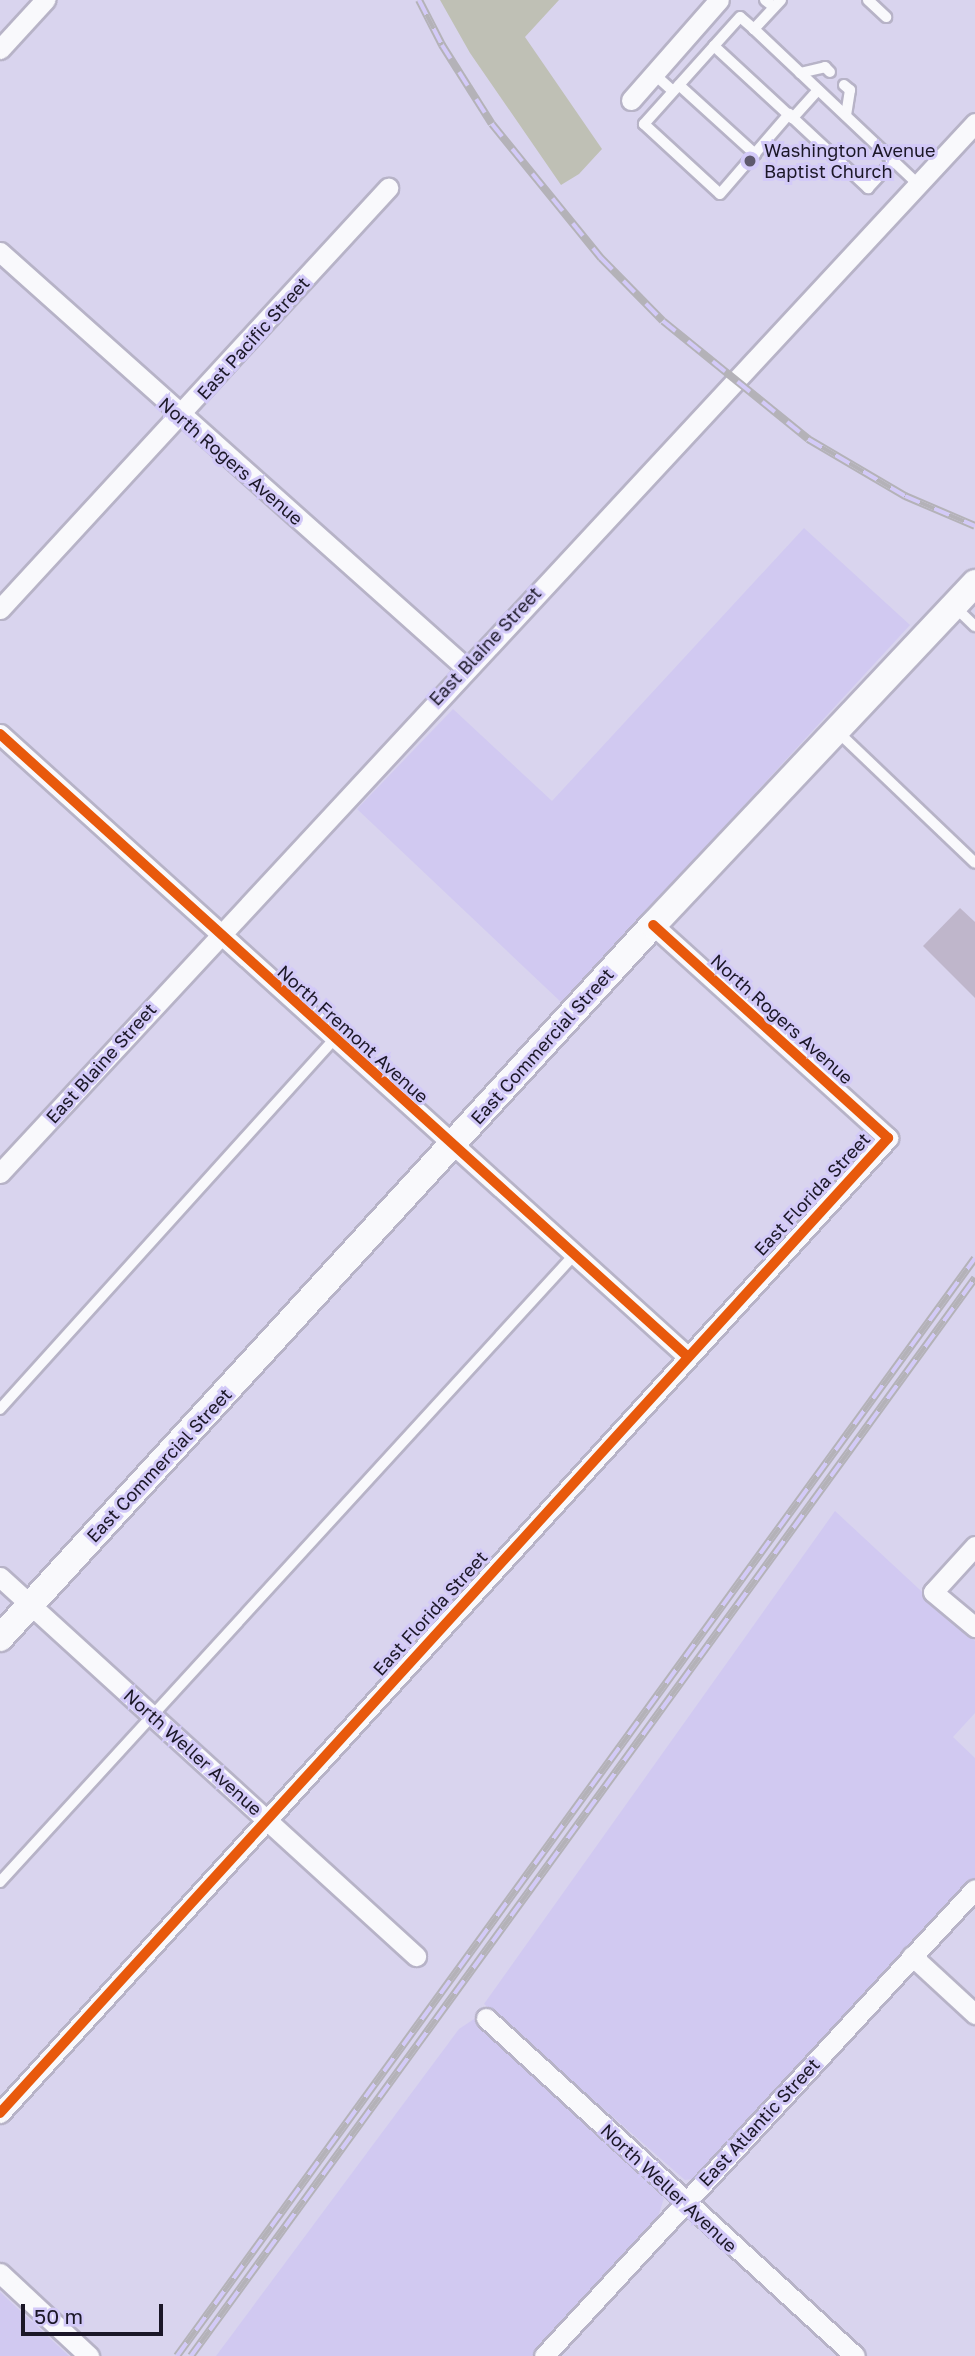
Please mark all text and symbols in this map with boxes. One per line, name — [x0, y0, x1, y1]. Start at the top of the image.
place label: Washington Avenue Baptist Church — [764, 140, 935, 182]
marker: Washington Avenue Baptist Church — [742, 153, 758, 169]
street label: East Pacific Street — [192, 272, 314, 404]
street label: North Rogers Avenue — [155, 393, 307, 529]
street label: East Blaine Street — [424, 582, 546, 710]
street label: North Rogers Avenue — [707, 950, 857, 1088]
street label: North Fremont Avenue — [273, 961, 433, 1107]
street label: East Commercial Street — [466, 963, 618, 1129]
street label: East Blaine Street — [41, 998, 161, 1128]
street label: East Florida Street — [749, 1128, 875, 1260]
street label: East Commercial Street — [82, 1383, 236, 1547]
street label: East Florida Street — [368, 1546, 492, 1680]
street label: North Weller Avenue — [119, 1684, 267, 1820]
street label: East Atlantic Street — [694, 2053, 824, 2191]
street label: North Weller Avenue — [596, 2119, 742, 2257]
scale bar — [24, 2290, 166, 2334]
text: 50 m — [34, 2303, 83, 2329]

